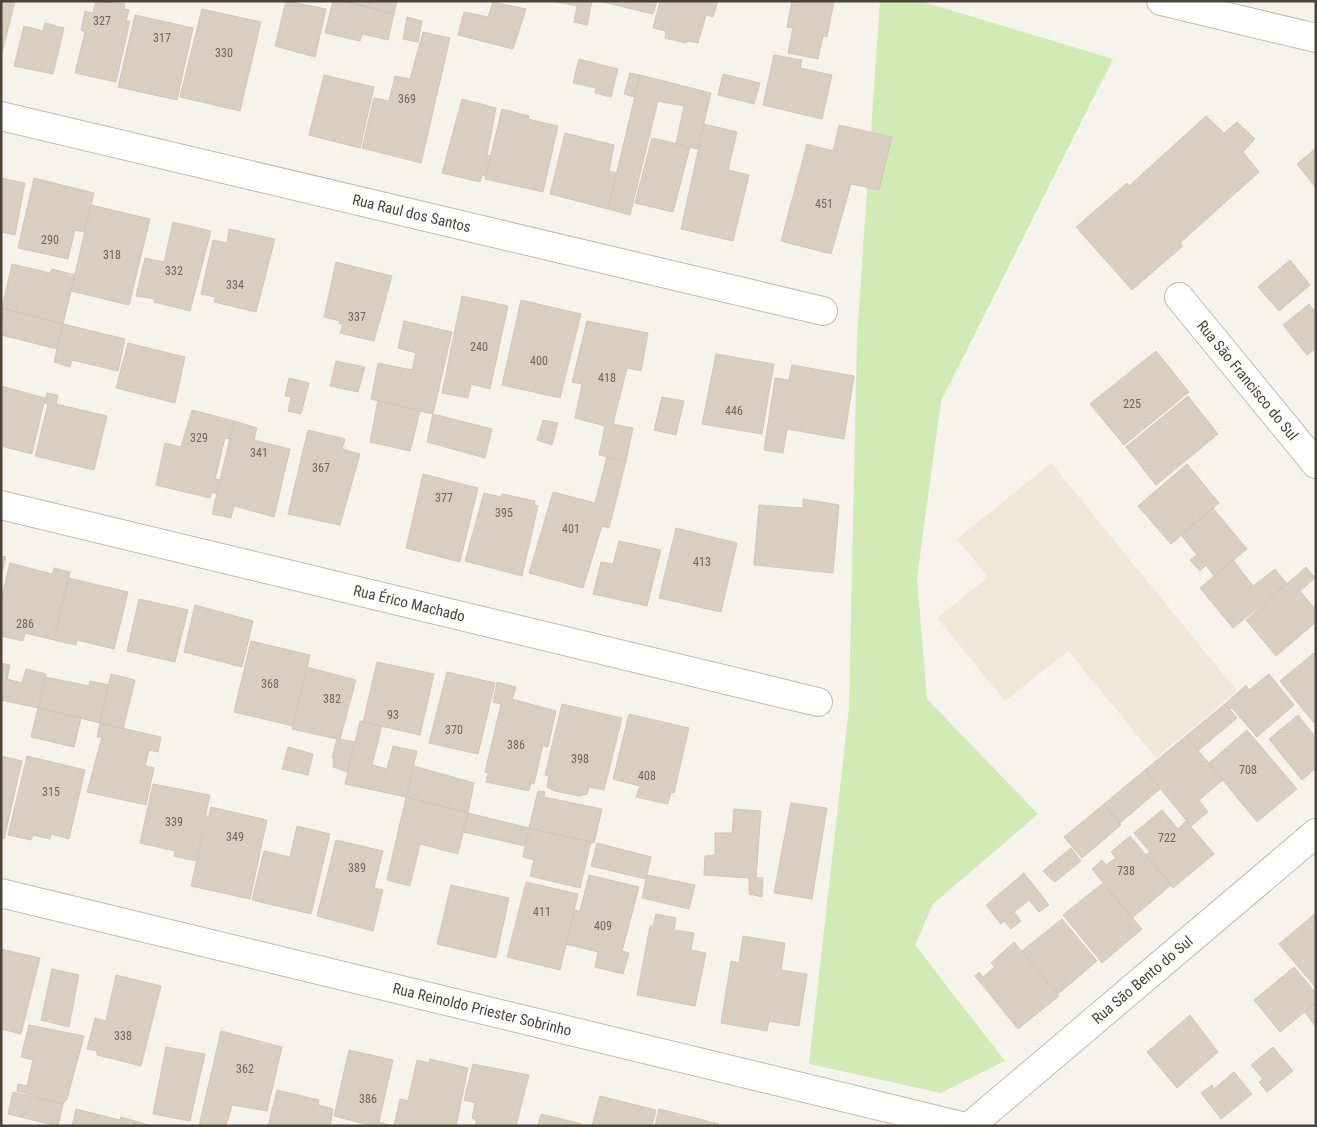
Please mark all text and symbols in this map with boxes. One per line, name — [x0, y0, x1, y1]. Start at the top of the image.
house number: 327 — [93, 14, 111, 28]
house number: 317 — [153, 31, 171, 45]
house number: 330 — [215, 46, 233, 60]
house number: 369 — [398, 92, 416, 106]
street label: Rua Raul dos Santos — [350, 191, 473, 236]
house number: 451 — [815, 197, 833, 211]
house number: 290 — [41, 233, 59, 247]
house number: 318 — [103, 248, 121, 262]
house number: 332 — [165, 264, 183, 278]
house number: 334 — [226, 278, 244, 292]
house number: 337 — [348, 310, 366, 324]
street label: Rua São Francisco do Sul — [1193, 317, 1302, 444]
house number: 240 — [470, 340, 488, 354]
house number: 400 — [530, 354, 548, 368]
house number: 418 — [598, 371, 616, 385]
house number: 225 — [1123, 397, 1141, 411]
house number: 446 — [725, 404, 743, 418]
house number: 329 — [190, 431, 208, 445]
house number: 341 — [250, 446, 268, 460]
house number: 367 — [312, 461, 330, 475]
house number: 377 — [435, 491, 453, 505]
house number: 395 — [495, 506, 513, 520]
house number: 401 — [562, 522, 580, 536]
house number: 413 — [693, 555, 711, 569]
street label: Rua Érico Machado — [352, 581, 467, 626]
house number: 286 — [16, 617, 34, 631]
house number: 368 — [261, 677, 279, 691]
house number: 382 — [323, 692, 341, 706]
house number: 93 — [387, 708, 399, 722]
house number: 370 — [445, 723, 463, 737]
house number: 386 — [507, 738, 525, 752]
house number: 398 — [571, 752, 589, 766]
house number: 708 — [1239, 763, 1257, 777]
house number: 408 — [638, 769, 656, 783]
house number: 315 — [42, 785, 60, 799]
house number: 339 — [165, 815, 183, 829]
house number: 349 — [226, 830, 244, 844]
house number: 722 — [1158, 831, 1176, 845]
house number: 389 — [348, 861, 366, 875]
house number: 738 — [1117, 864, 1135, 878]
house number: 411 — [533, 905, 551, 919]
house number: 409 — [594, 919, 612, 933]
street label: Rua São Bento do Sul — [1088, 932, 1197, 1028]
street label: Rua Reinoldo Priester Sobrinho — [391, 979, 573, 1040]
house number: 338 — [114, 1029, 132, 1043]
house number: 362 — [236, 1062, 254, 1076]
house number: 386 — [359, 1092, 377, 1106]

